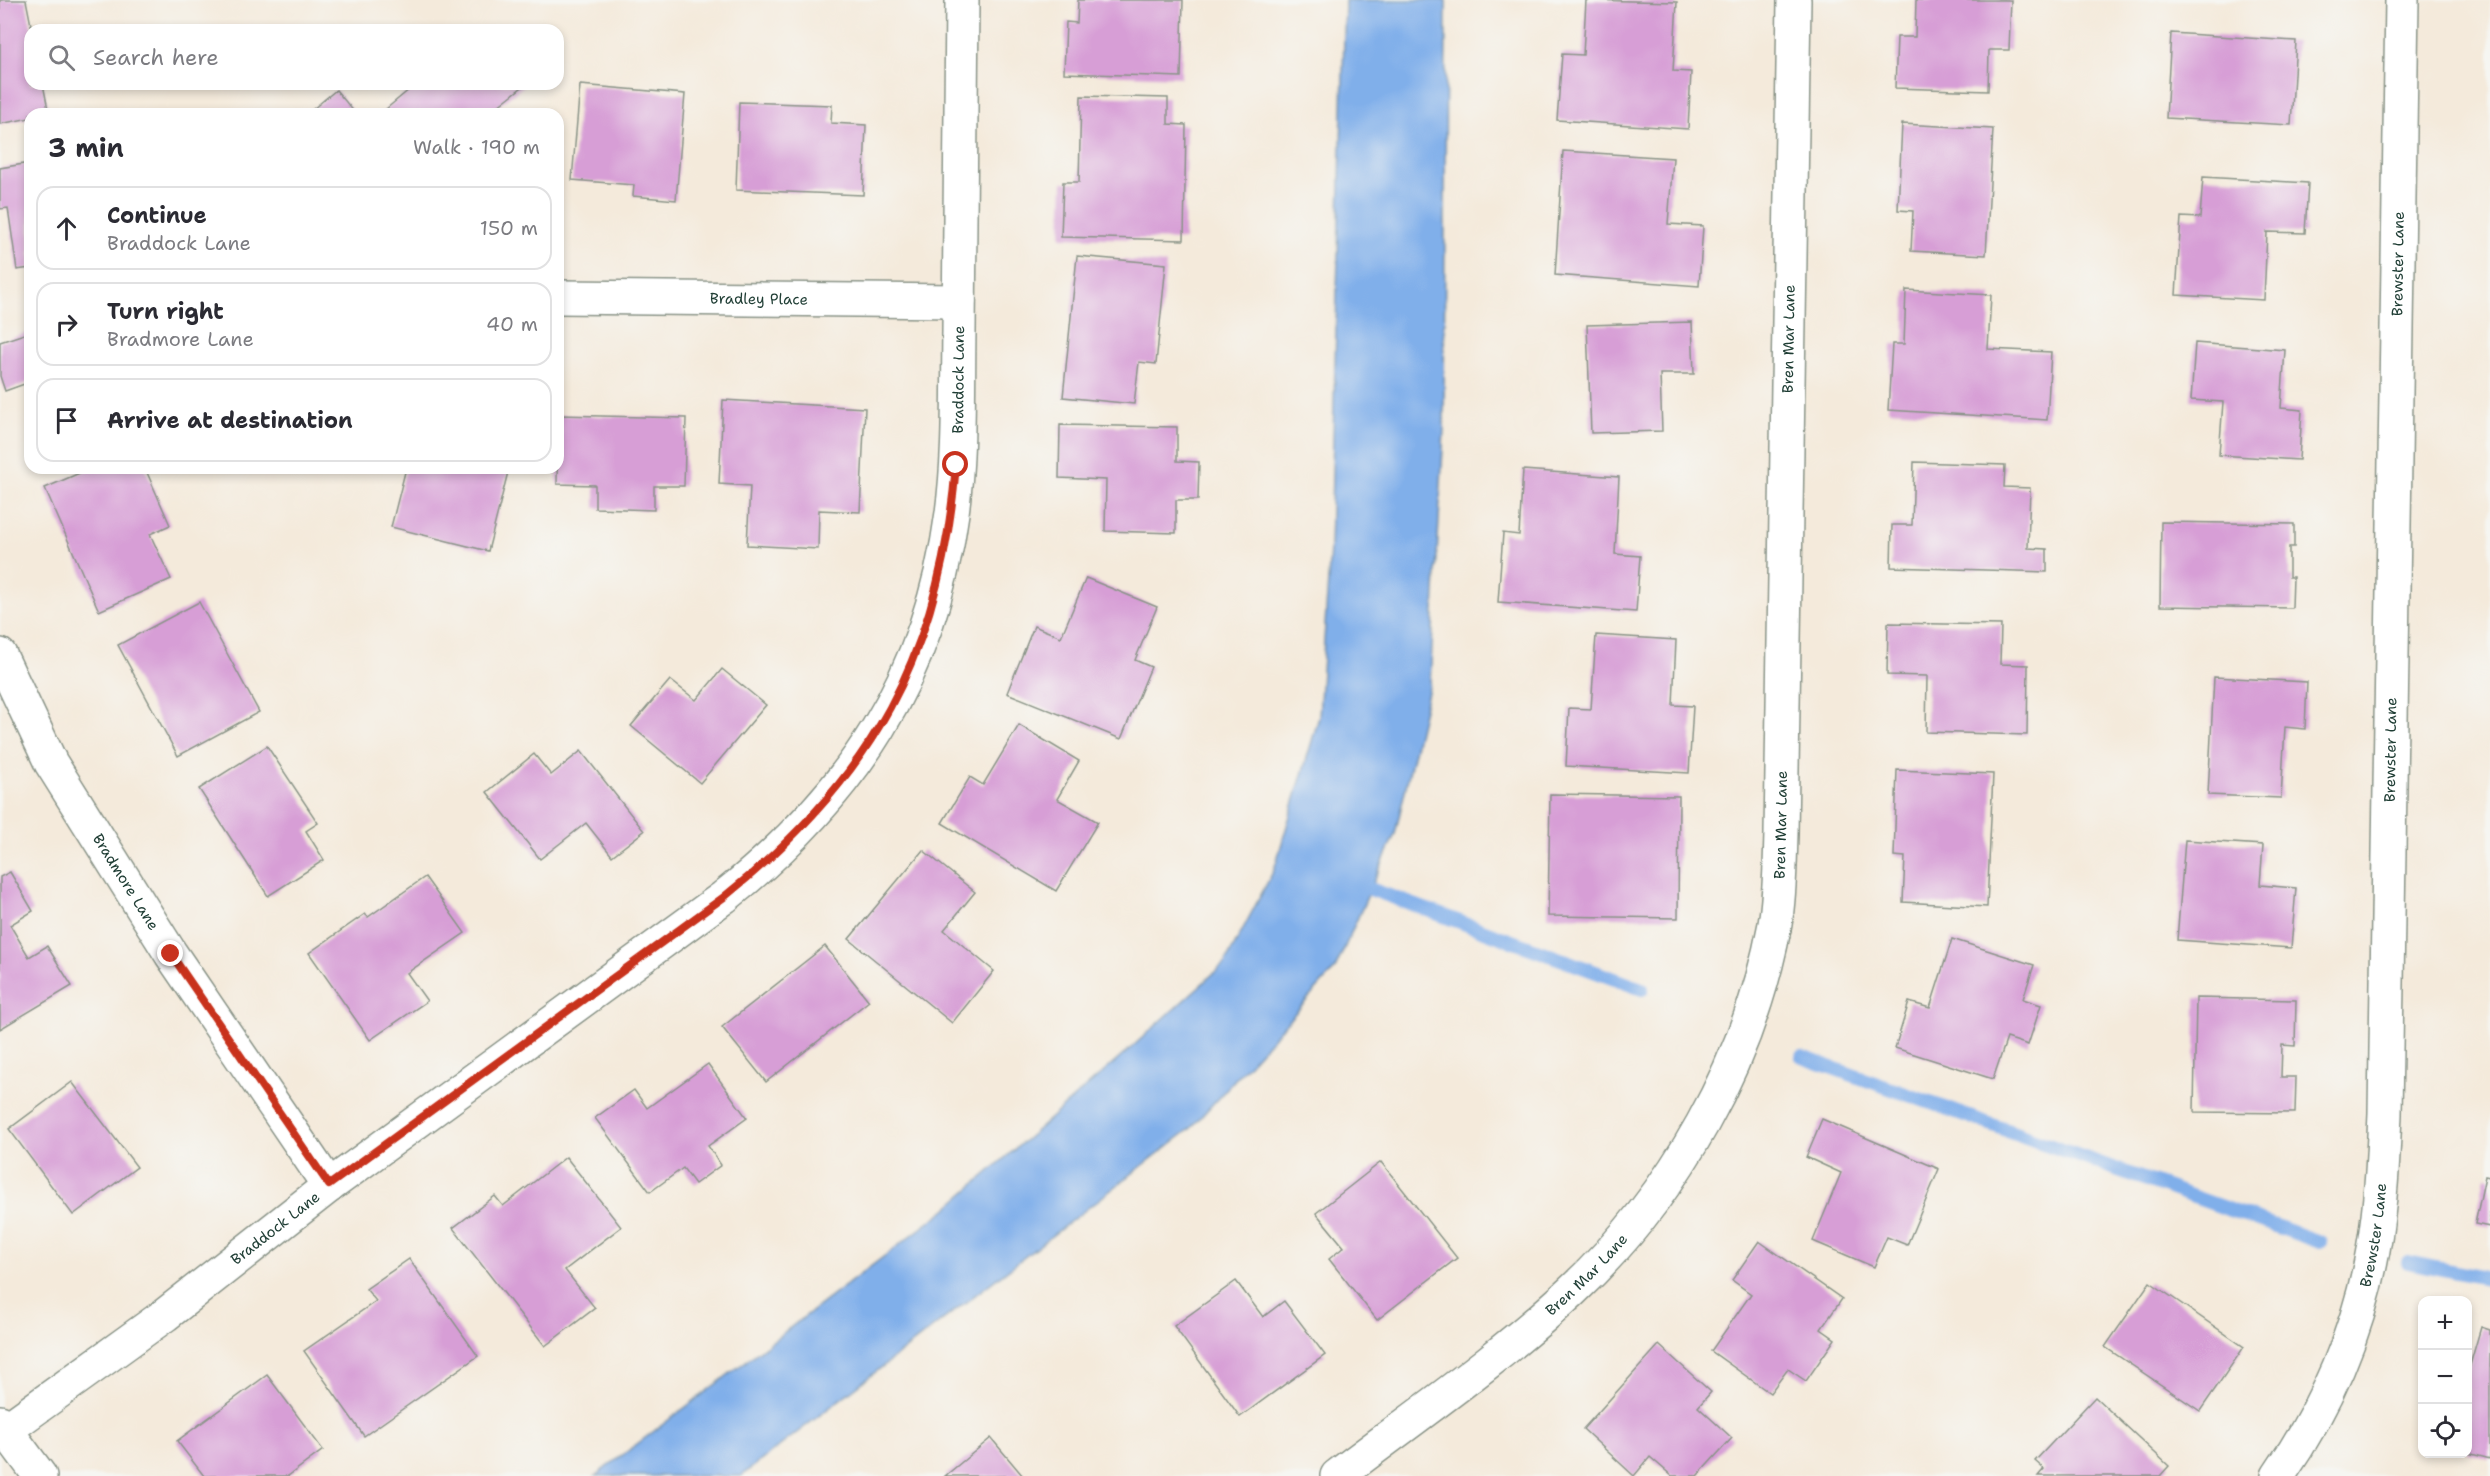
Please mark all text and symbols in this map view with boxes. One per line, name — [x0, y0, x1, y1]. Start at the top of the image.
search box — [24, 24, 564, 90]
icon: search — [45, 41, 78, 74]
text: Search here — [93, 43, 219, 72]
text: 3 min — [48, 130, 124, 165]
text: Walk · 190 m — [413, 134, 540, 160]
text: Continue — [107, 201, 207, 230]
street label: Brewster Lane — [2387, 211, 2409, 316]
icon: ahead — [50, 212, 83, 245]
text: 150 m — [480, 215, 538, 241]
text: Braddock Lane — [107, 230, 251, 256]
street label: Bren Mar Lane — [1778, 285, 1800, 393]
street label: Bradley Place — [710, 289, 808, 309]
text: Turn right — [107, 297, 224, 326]
icon: right — [50, 308, 83, 341]
text: 40 m — [486, 311, 538, 337]
street label: Braddock Lane — [948, 325, 969, 434]
text: Bradmore Lane — [107, 326, 254, 352]
icon: arrive — [50, 404, 83, 437]
text: Arrive at destination — [107, 406, 353, 435]
route start — [942, 451, 968, 477]
street label: Brewster Lane — [2380, 697, 2401, 802]
street label: Bren Mar Lane — [1770, 770, 1792, 879]
street label: Bradmore Lane — [88, 830, 164, 934]
route end — [157, 940, 183, 966]
street label: Brewster Lane — [2356, 1182, 2391, 1289]
street label: Braddock Lane — [227, 1187, 324, 1269]
street label: Bren Mar Lane — [1541, 1230, 1632, 1320]
map controls — [2418, 1296, 2472, 1458]
button: + — [2418, 1296, 2472, 1350]
button: − — [2418, 1350, 2472, 1404]
button: locate — [2418, 1404, 2472, 1458]

